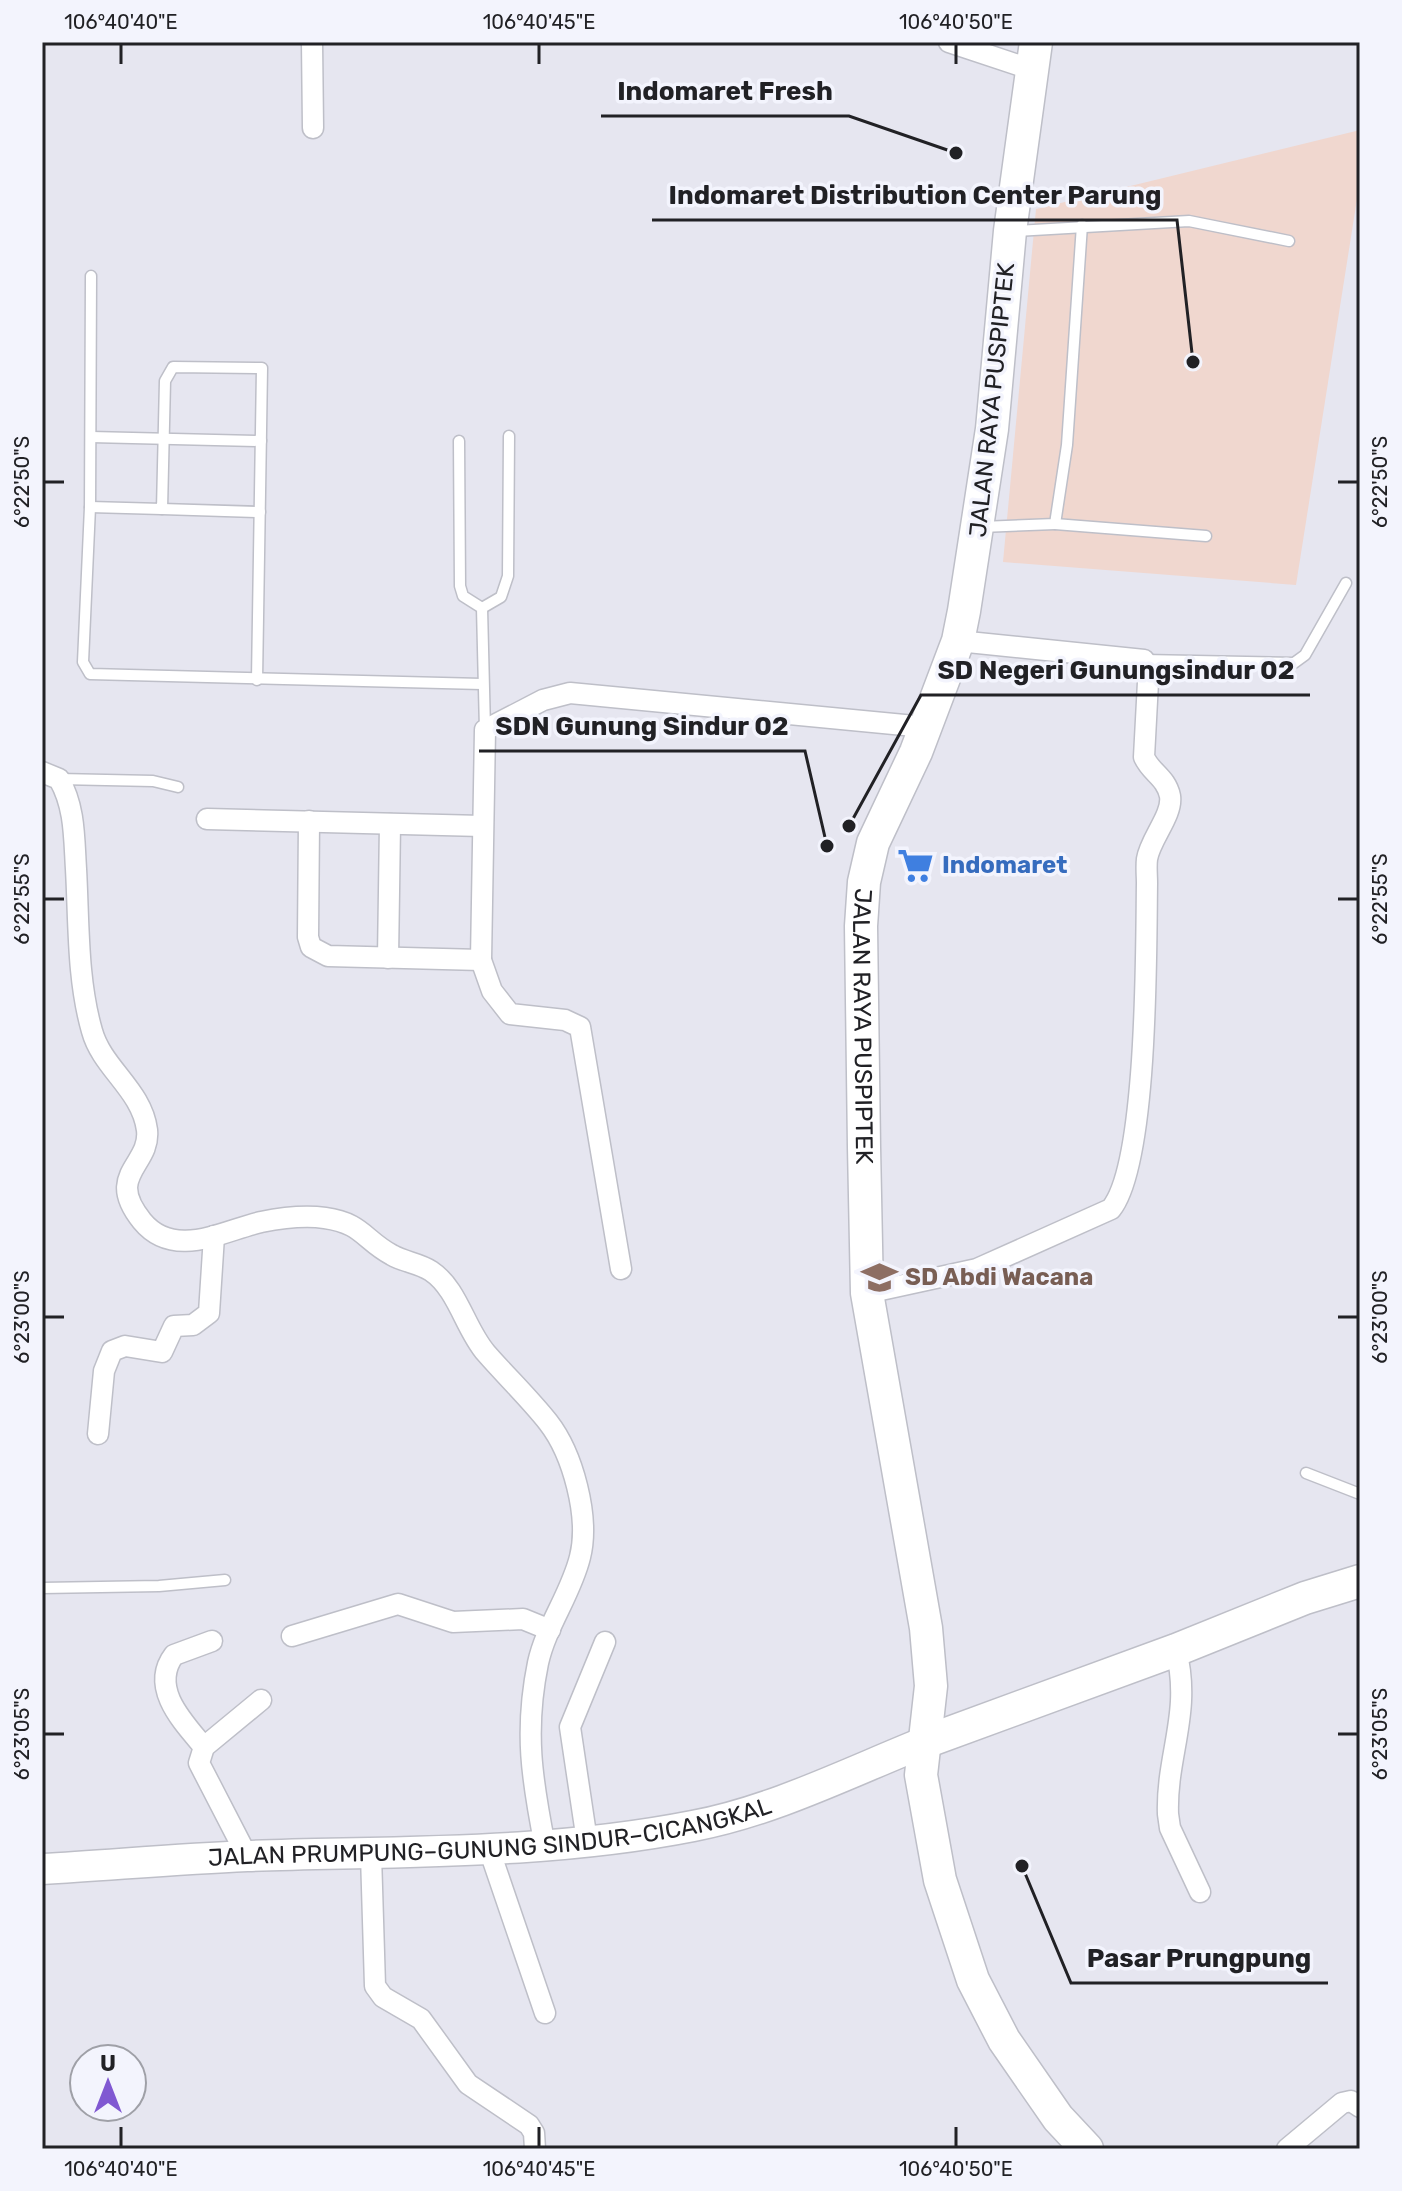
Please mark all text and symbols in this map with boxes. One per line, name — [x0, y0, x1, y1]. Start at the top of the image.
text: 106°40'40"E — [64, 10, 178, 34]
text: 106°40'45"E — [483, 10, 595, 34]
text: 106°40'50"E — [899, 10, 1013, 34]
callout: Indomaret Fresh — [601, 66, 849, 116]
text: Indomaret Fresh — [617, 76, 833, 107]
callout: Indomaret Distribution Center Parung — [652, 170, 1177, 220]
text: Indomaret Distribution Center Parung — [669, 180, 1161, 211]
street label: JALAN RAYA PUSPIPTEK — [964, 261, 1020, 539]
text: 6°22'50"S — [10, 436, 34, 528]
text: 6°22'50"S — [1368, 436, 1392, 528]
callout: SD Negeri Gunungsindur 02 — [921, 645, 1310, 695]
text: SD Negeri Gunungsindur 02 — [937, 655, 1295, 686]
callout: SDN Gunung Sindur 02 — [479, 701, 805, 751]
text: SDN Gunung Sindur 02 — [495, 711, 789, 742]
supermarket icon: Indomaret — [897, 846, 935, 884]
place label: Indomaret — [942, 851, 1067, 879]
text: 6°22'55"S — [10, 853, 34, 945]
text: 6°22'55"S — [1368, 853, 1392, 945]
street label: JALAN RAYA PUSPIPTEK — [847, 887, 878, 1165]
school or university icon: SD Abdi Wacana — [860, 1258, 898, 1296]
place label: SD Abdi Wacana — [905, 1263, 1093, 1291]
text: 6°23'00"S — [10, 1270, 34, 1364]
text: 6°23'00"S — [1368, 1270, 1392, 1364]
text: 6°23'05"S — [10, 1688, 34, 1780]
text: 6°23'05"S — [1368, 1688, 1392, 1780]
street label: JALAN PRUMPUNG–GUNUNG SINDUR–CICANGKAL — [207, 1791, 776, 1872]
callout: Pasar Prungpung — [1071, 1933, 1328, 1983]
text: Pasar Prungpung — [1087, 1943, 1311, 1974]
north arrow — [68, 2043, 148, 2123]
text: U — [100, 2050, 116, 2077]
text: 106°40'40"E — [64, 2157, 178, 2181]
text: 106°40'45"E — [483, 2157, 595, 2181]
text: 106°40'50"E — [899, 2157, 1013, 2181]

